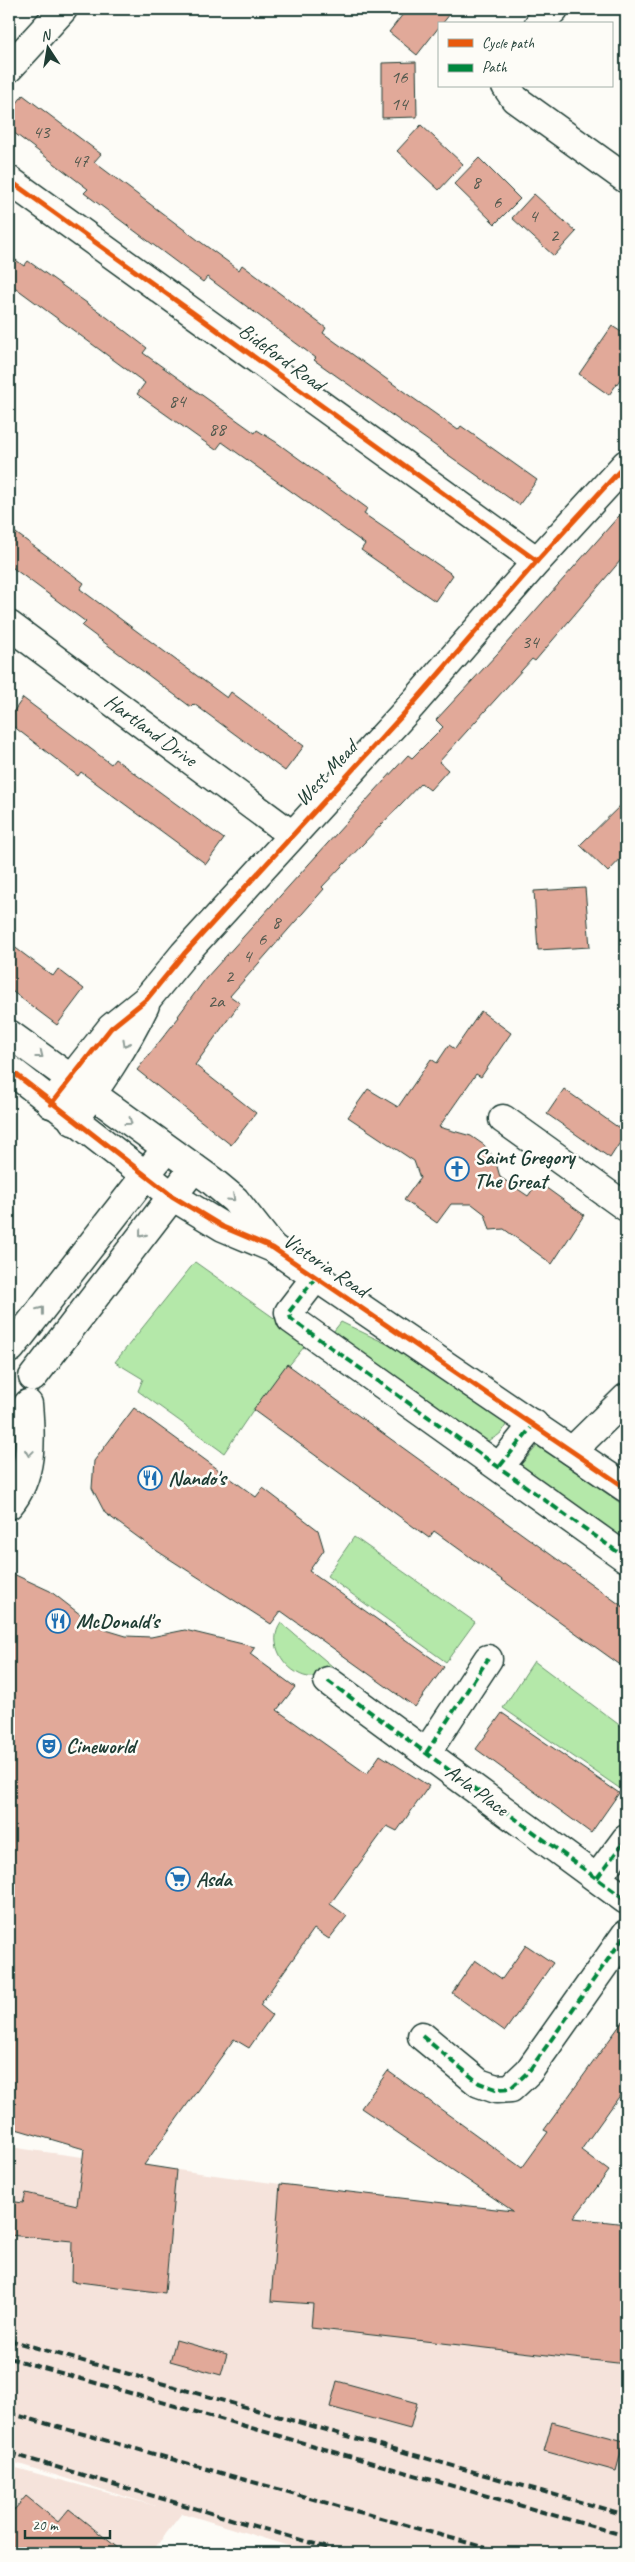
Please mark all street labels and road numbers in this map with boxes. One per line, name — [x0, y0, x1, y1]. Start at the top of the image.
street label: Bideford Road — [234, 317, 333, 399]
street label: Hartland Drive — [100, 688, 204, 773]
street label: West Mead — [289, 733, 365, 811]
street label: Victoria Road — [278, 1227, 377, 1305]
street label: Arla Place — [440, 1758, 515, 1822]

